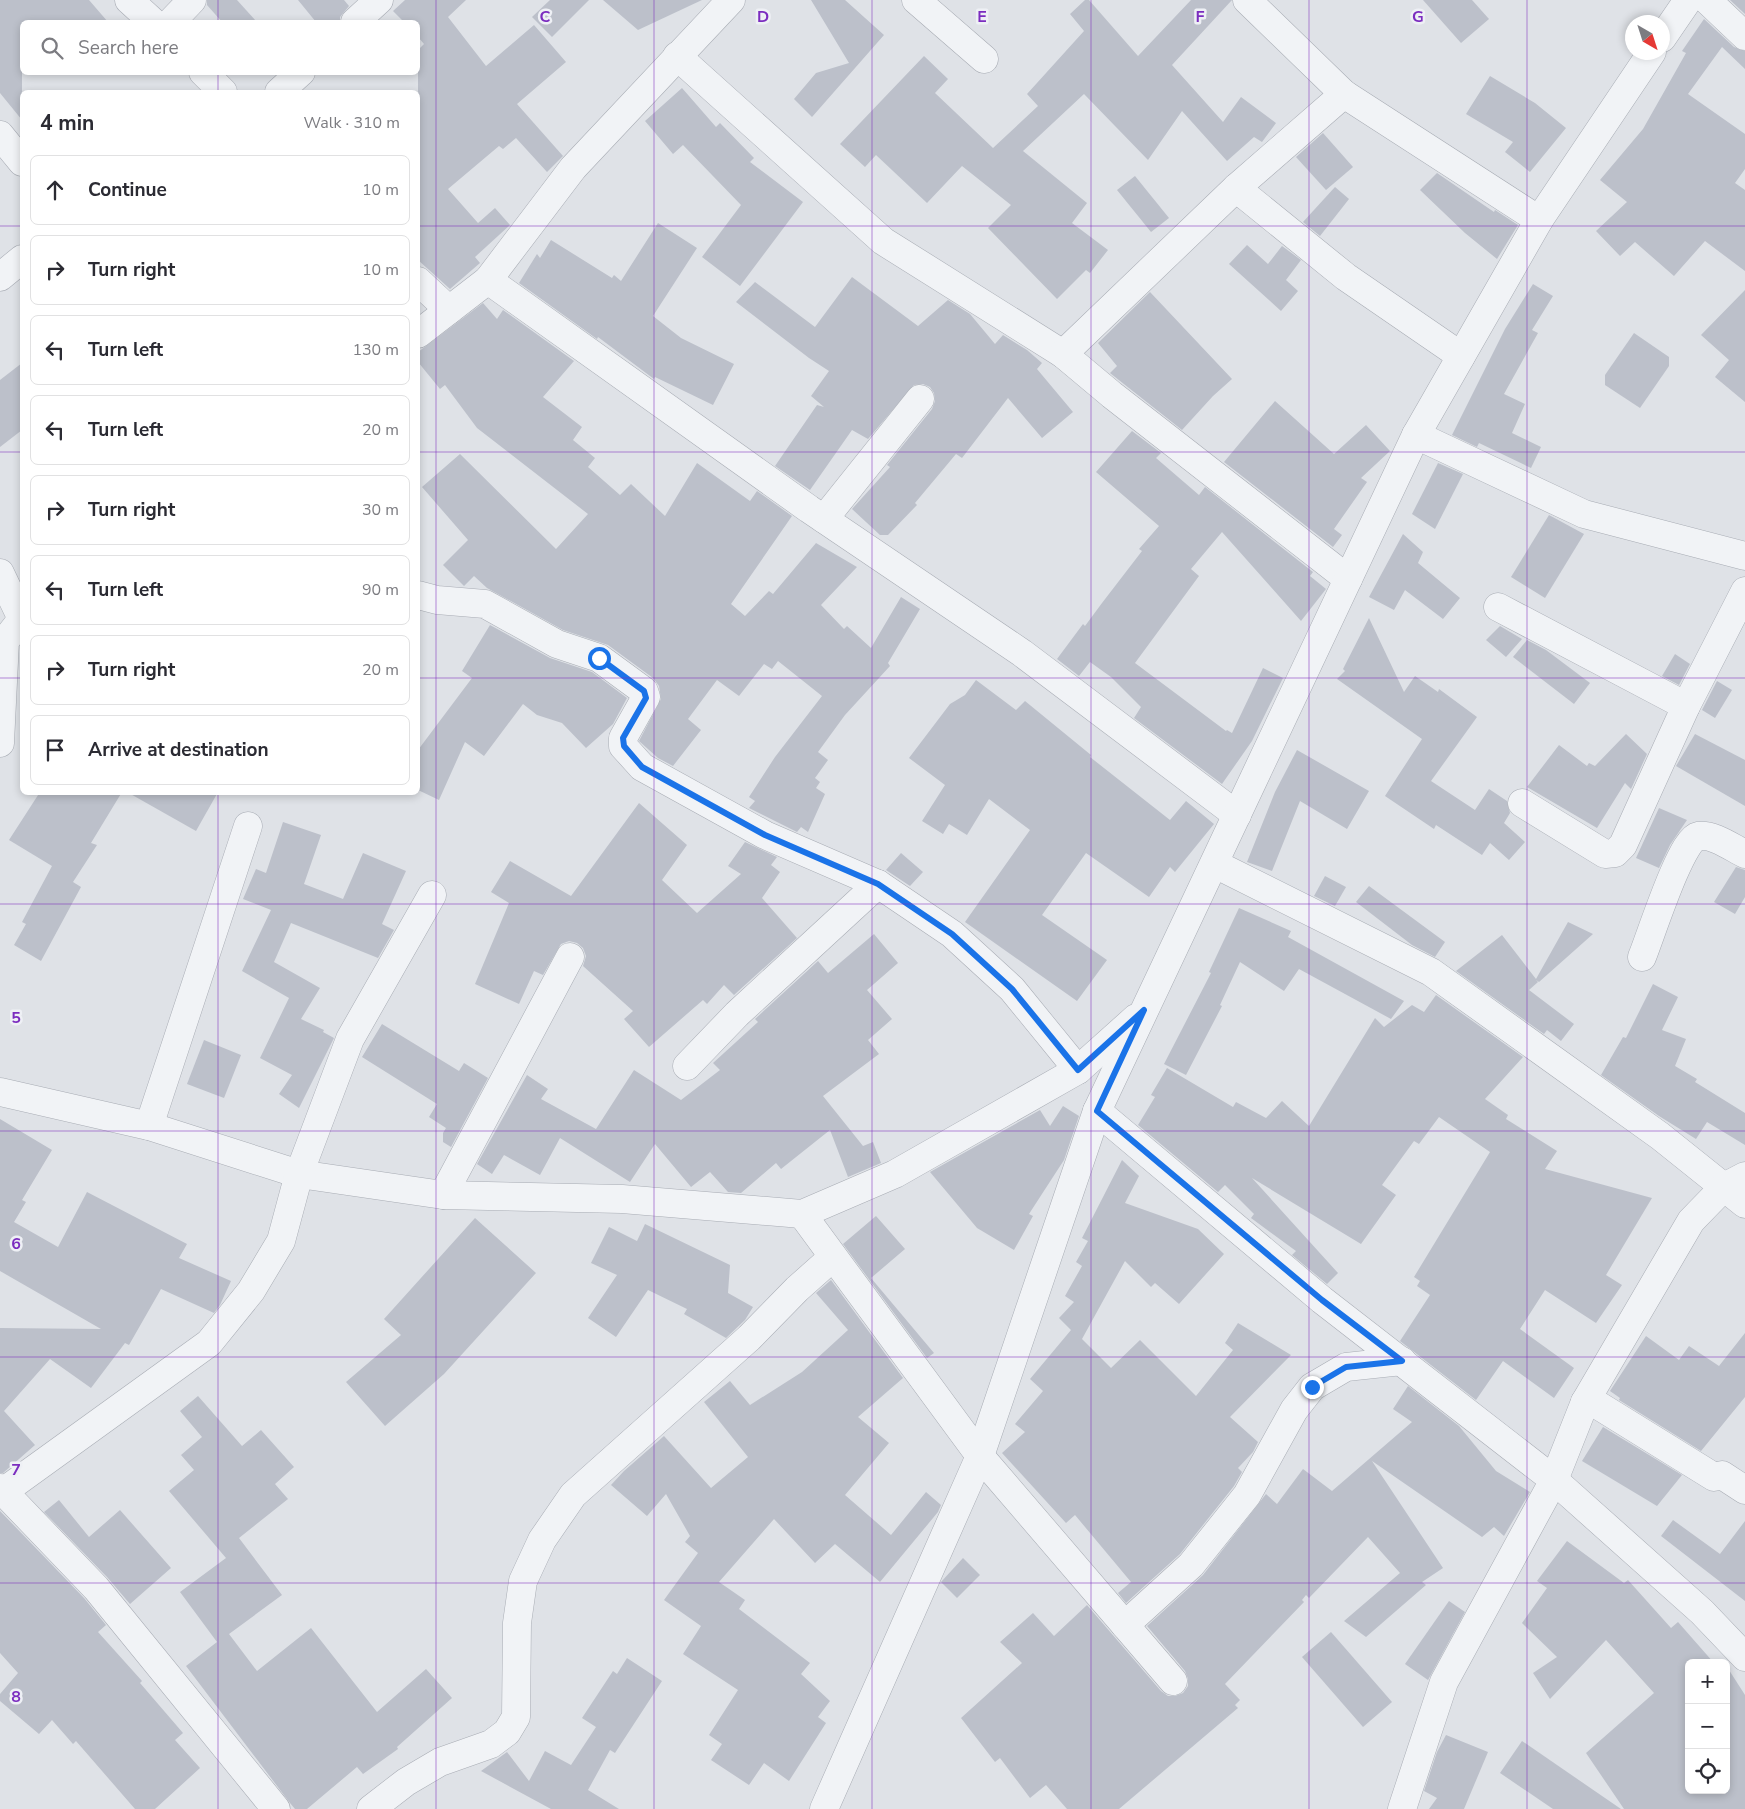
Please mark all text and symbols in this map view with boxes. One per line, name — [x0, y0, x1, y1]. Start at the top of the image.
text: C — [540, 6, 551, 28]
text: D — [757, 6, 769, 28]
text: E — [977, 6, 987, 28]
text: F — [1196, 6, 1205, 28]
text: G — [1412, 6, 1424, 28]
north arrow — [1625, 15, 1670, 60]
search box — [20, 20, 420, 75]
icon: search — [38, 34, 66, 62]
text: Search here — [78, 35, 179, 61]
text: 4 min — [40, 109, 94, 137]
text: Walk · 310 m — [304, 112, 400, 134]
icon: ahead — [41, 176, 69, 204]
text: Continue — [88, 177, 167, 203]
text: 10 m — [362, 179, 399, 201]
icon: right — [41, 256, 69, 284]
text: Turn right — [88, 257, 175, 283]
text: 10 m — [362, 259, 399, 281]
icon: left — [41, 336, 69, 364]
text: Turn left — [88, 337, 163, 363]
text: 130 m — [352, 339, 399, 361]
icon: left — [41, 416, 69, 444]
text: Turn left — [88, 417, 163, 443]
text: 20 m — [362, 419, 399, 441]
icon: right — [41, 496, 69, 524]
text: Turn right — [88, 497, 175, 523]
text: 30 m — [362, 499, 399, 521]
icon: left — [41, 576, 69, 604]
text: Turn left — [88, 577, 163, 603]
text: 90 m — [362, 579, 399, 601]
route start — [588, 647, 611, 670]
icon: right — [41, 656, 69, 684]
text: Turn right — [88, 657, 175, 683]
text: 20 m — [362, 659, 399, 681]
icon: arrive — [41, 736, 69, 764]
text: Arrive at destination — [88, 737, 269, 763]
text: 5 — [11, 1007, 21, 1029]
text: 6 — [11, 1233, 21, 1255]
route end — [1301, 1376, 1324, 1399]
text: 7 — [11, 1459, 21, 1481]
map controls — [1685, 1659, 1730, 1794]
button: + — [1685, 1659, 1730, 1704]
text: 8 — [11, 1686, 21, 1708]
button: − — [1685, 1704, 1730, 1749]
button: locate — [1685, 1749, 1730, 1794]

